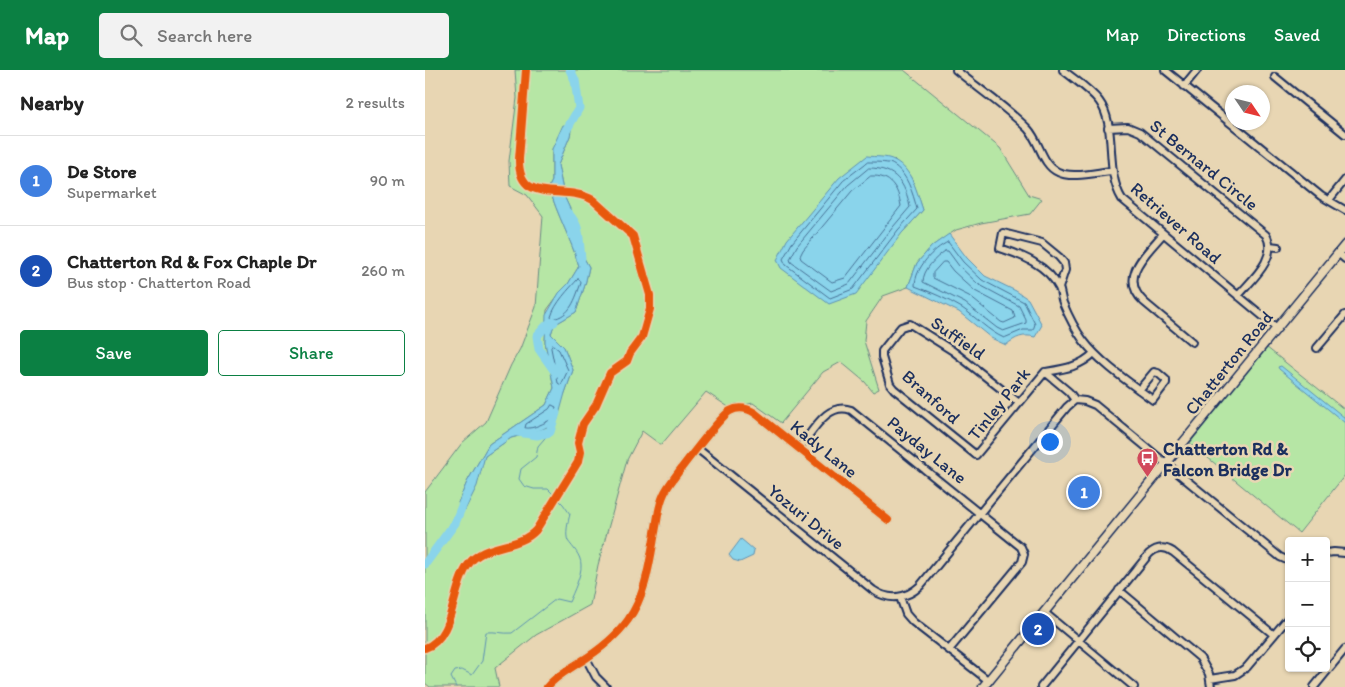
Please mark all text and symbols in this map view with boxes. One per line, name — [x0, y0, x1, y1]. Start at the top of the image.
search box — [99, 13, 449, 58]
text: Map — [25, 21, 69, 50]
icon: search — [117, 21, 145, 49]
text: Search here — [157, 24, 252, 47]
text: Map — [1106, 24, 1139, 46]
text: Directions — [1167, 24, 1246, 46]
text: Saved — [1274, 24, 1320, 46]
north arrow — [1225, 85, 1270, 130]
text: Nearby — [20, 90, 84, 115]
text: 2 results — [345, 93, 405, 112]
street label: St Bernard Circle — [1145, 115, 1263, 215]
text: De Store — [67, 160, 137, 183]
text: 1 — [32, 171, 40, 190]
text: 90 m — [370, 171, 405, 190]
street label: Retriever Road — [1126, 178, 1226, 269]
text: Supermarket — [67, 183, 157, 202]
text: Chatterton Rd & Fox Chaple Dr — [67, 250, 317, 273]
text: 2 — [32, 261, 40, 280]
text: 260 m — [361, 261, 405, 280]
text: Bus stop · Chatterton Road — [67, 273, 251, 292]
street label: Chatterton Road — [1180, 306, 1278, 419]
street label: Suffield — [927, 311, 990, 365]
button: Save — [20, 330, 208, 376]
button: Share — [218, 330, 405, 376]
street label: Tinley Park — [963, 363, 1035, 445]
street label: Branford — [897, 365, 965, 429]
street label: Payday Lane — [883, 411, 971, 489]
street label: Kady Lane — [786, 415, 862, 483]
your location — [1037, 429, 1063, 455]
place label: Chatterton Rd & Falcon Bridge Dr — [1163, 438, 1292, 481]
bus stop icon: Chatterton Rd & Falcon Bridge Dr — [1135, 447, 1159, 478]
pin: 1 — [1068, 473, 1100, 511]
street label: Yozuri Drive — [763, 479, 849, 555]
map controls — [1285, 537, 1330, 672]
button: + — [1285, 537, 1330, 582]
button: − — [1285, 582, 1330, 627]
pin: 2 — [1022, 610, 1054, 648]
button: locate — [1285, 627, 1330, 672]

